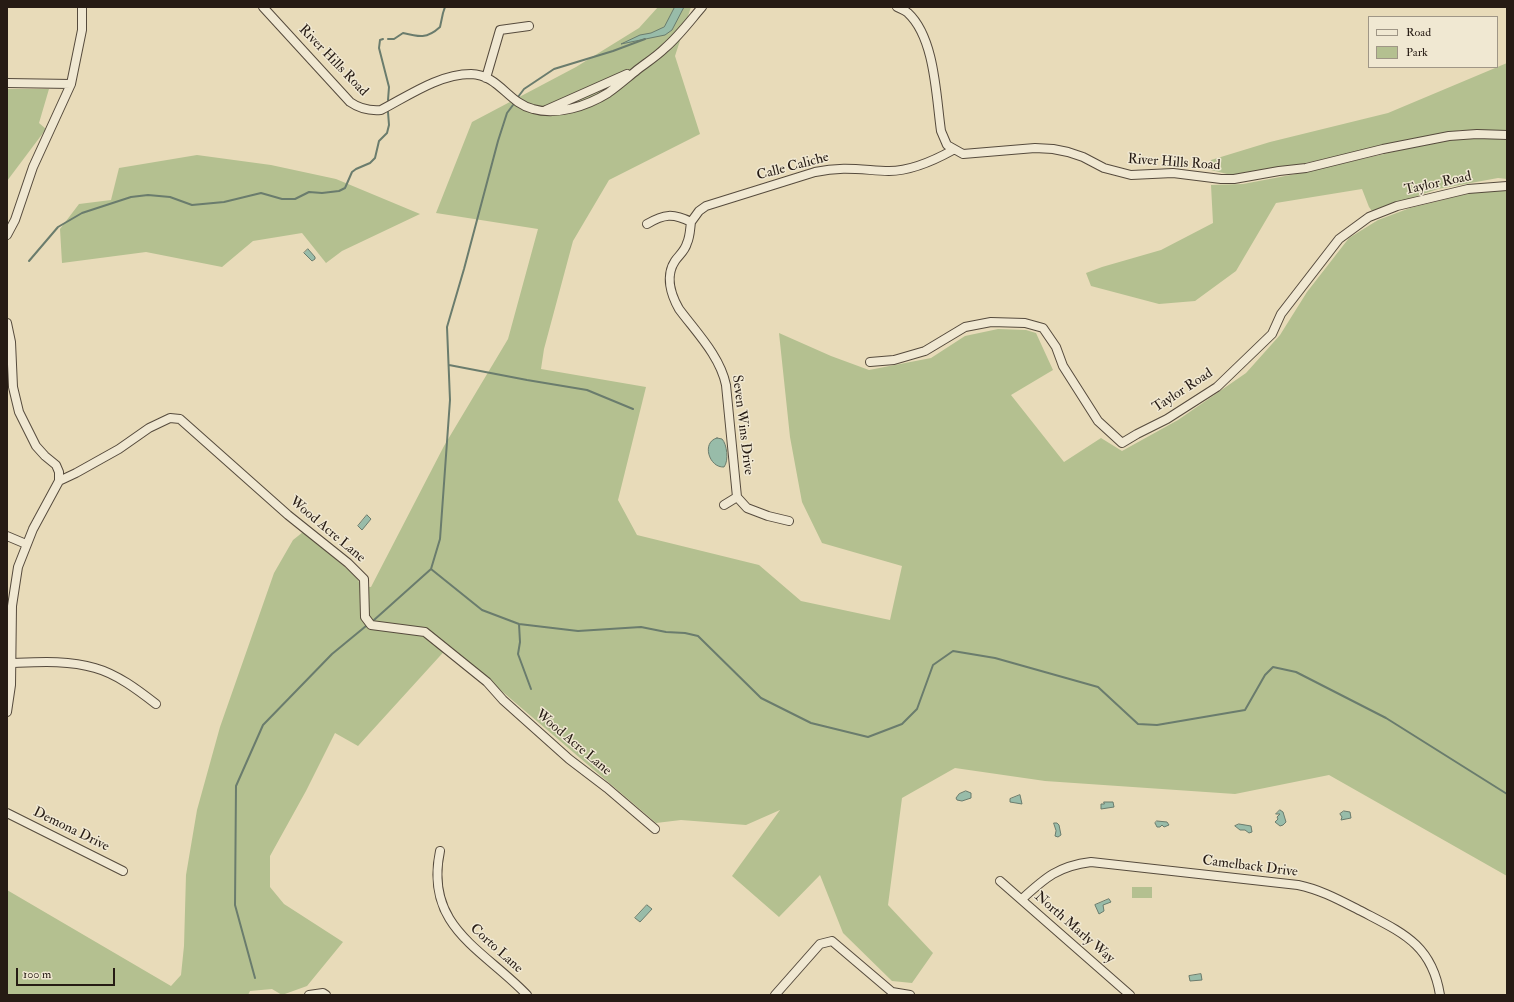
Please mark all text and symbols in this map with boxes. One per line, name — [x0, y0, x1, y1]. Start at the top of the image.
legend — [1368, 16, 1498, 68]
street label: River Hills Road — [295, 22, 371, 100]
text: Road — [1406, 25, 1431, 40]
text: Park — [1406, 45, 1428, 60]
street label: Calle Caliche — [755, 149, 831, 185]
street label: River Hills Road — [1127, 151, 1221, 175]
street label: Taylor Road — [1403, 169, 1473, 199]
street label: Taylor Road — [1150, 365, 1216, 417]
street label: Seven Wins Drive — [728, 374, 756, 476]
street label: Wood Acre Lane — [286, 493, 368, 567]
street label: Wood Acre Lane — [532, 706, 614, 780]
street label: Demona Drive — [30, 804, 112, 856]
street label: Camelback Drive — [1201, 853, 1299, 881]
street label: North Marly Way — [1030, 889, 1118, 967]
street label: Corto Lane — [466, 921, 526, 977]
scale bar — [18, 960, 117, 986]
text: 100 m — [23, 967, 51, 982]

